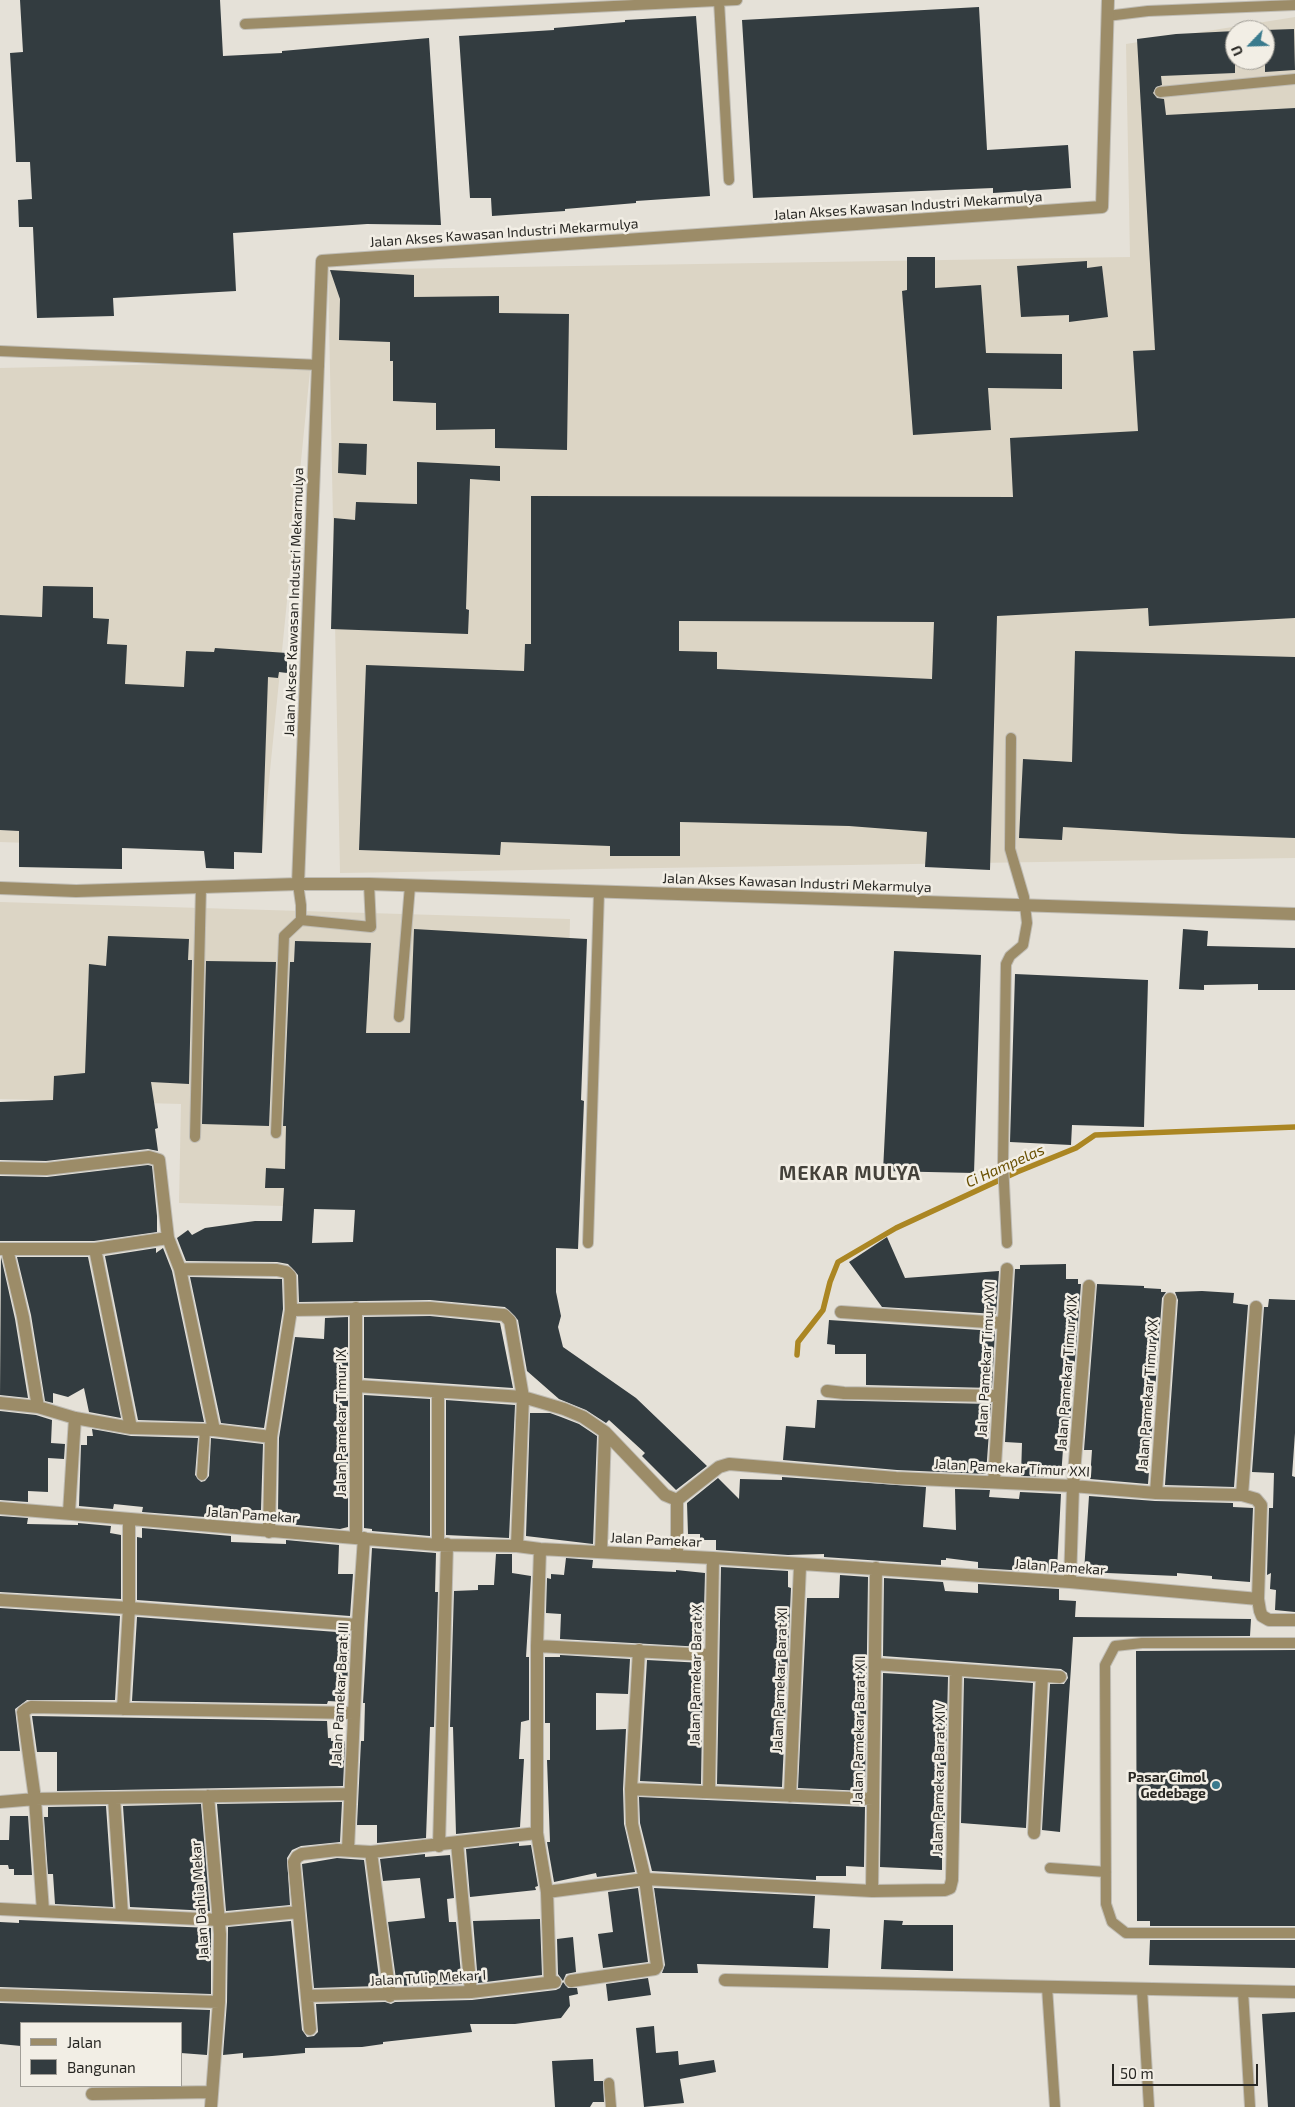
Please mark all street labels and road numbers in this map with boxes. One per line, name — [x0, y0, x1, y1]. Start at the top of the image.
street label: Jalan Akses Kawasan Industri Mekarmulya — [773, 188, 1043, 224]
street label: Jalan Akses Kawasan Industri Mekarmulya — [369, 215, 639, 251]
street label: Jalan Akses Kawasan Industri Mekarmulya — [281, 467, 307, 737]
street label: Jalan Akses Kawasan Industri Mekarmulya — [662, 870, 932, 896]
street label: Jalan Pamekar Timur XVI — [974, 1281, 998, 1437]
street label: Jalan Pamekar Timur XIX — [1053, 1295, 1081, 1451]
street label: Jalan Pamekar Timur XX — [1134, 1318, 1162, 1472]
street label: Jalan Pamekar Timur IX — [333, 1349, 349, 1497]
street label: Jalan Pamekar Timur XXI — [934, 1456, 1090, 1480]
street label: Jalan Pamekar — [206, 1503, 298, 1527]
street label: Jalan Pamekar — [610, 1529, 702, 1551]
street label: Jalan Pamekar — [1014, 1555, 1106, 1579]
street label: Jalan Pamekar Barat X — [686, 1604, 706, 1746]
street label: Jalan Pamekar Barat XI — [769, 1607, 791, 1753]
street label: Jalan Pamekar Barat III — [328, 1622, 352, 1766]
street label: Jalan Pamekar Barat XII — [849, 1655, 869, 1805]
street label: Jalan Pamekar Barat XIV — [929, 1702, 949, 1856]
street label: Jalan Dahlia Mekar — [187, 1840, 213, 1960]
street label: Jalan Tulip Mekar I — [369, 1967, 487, 1989]

